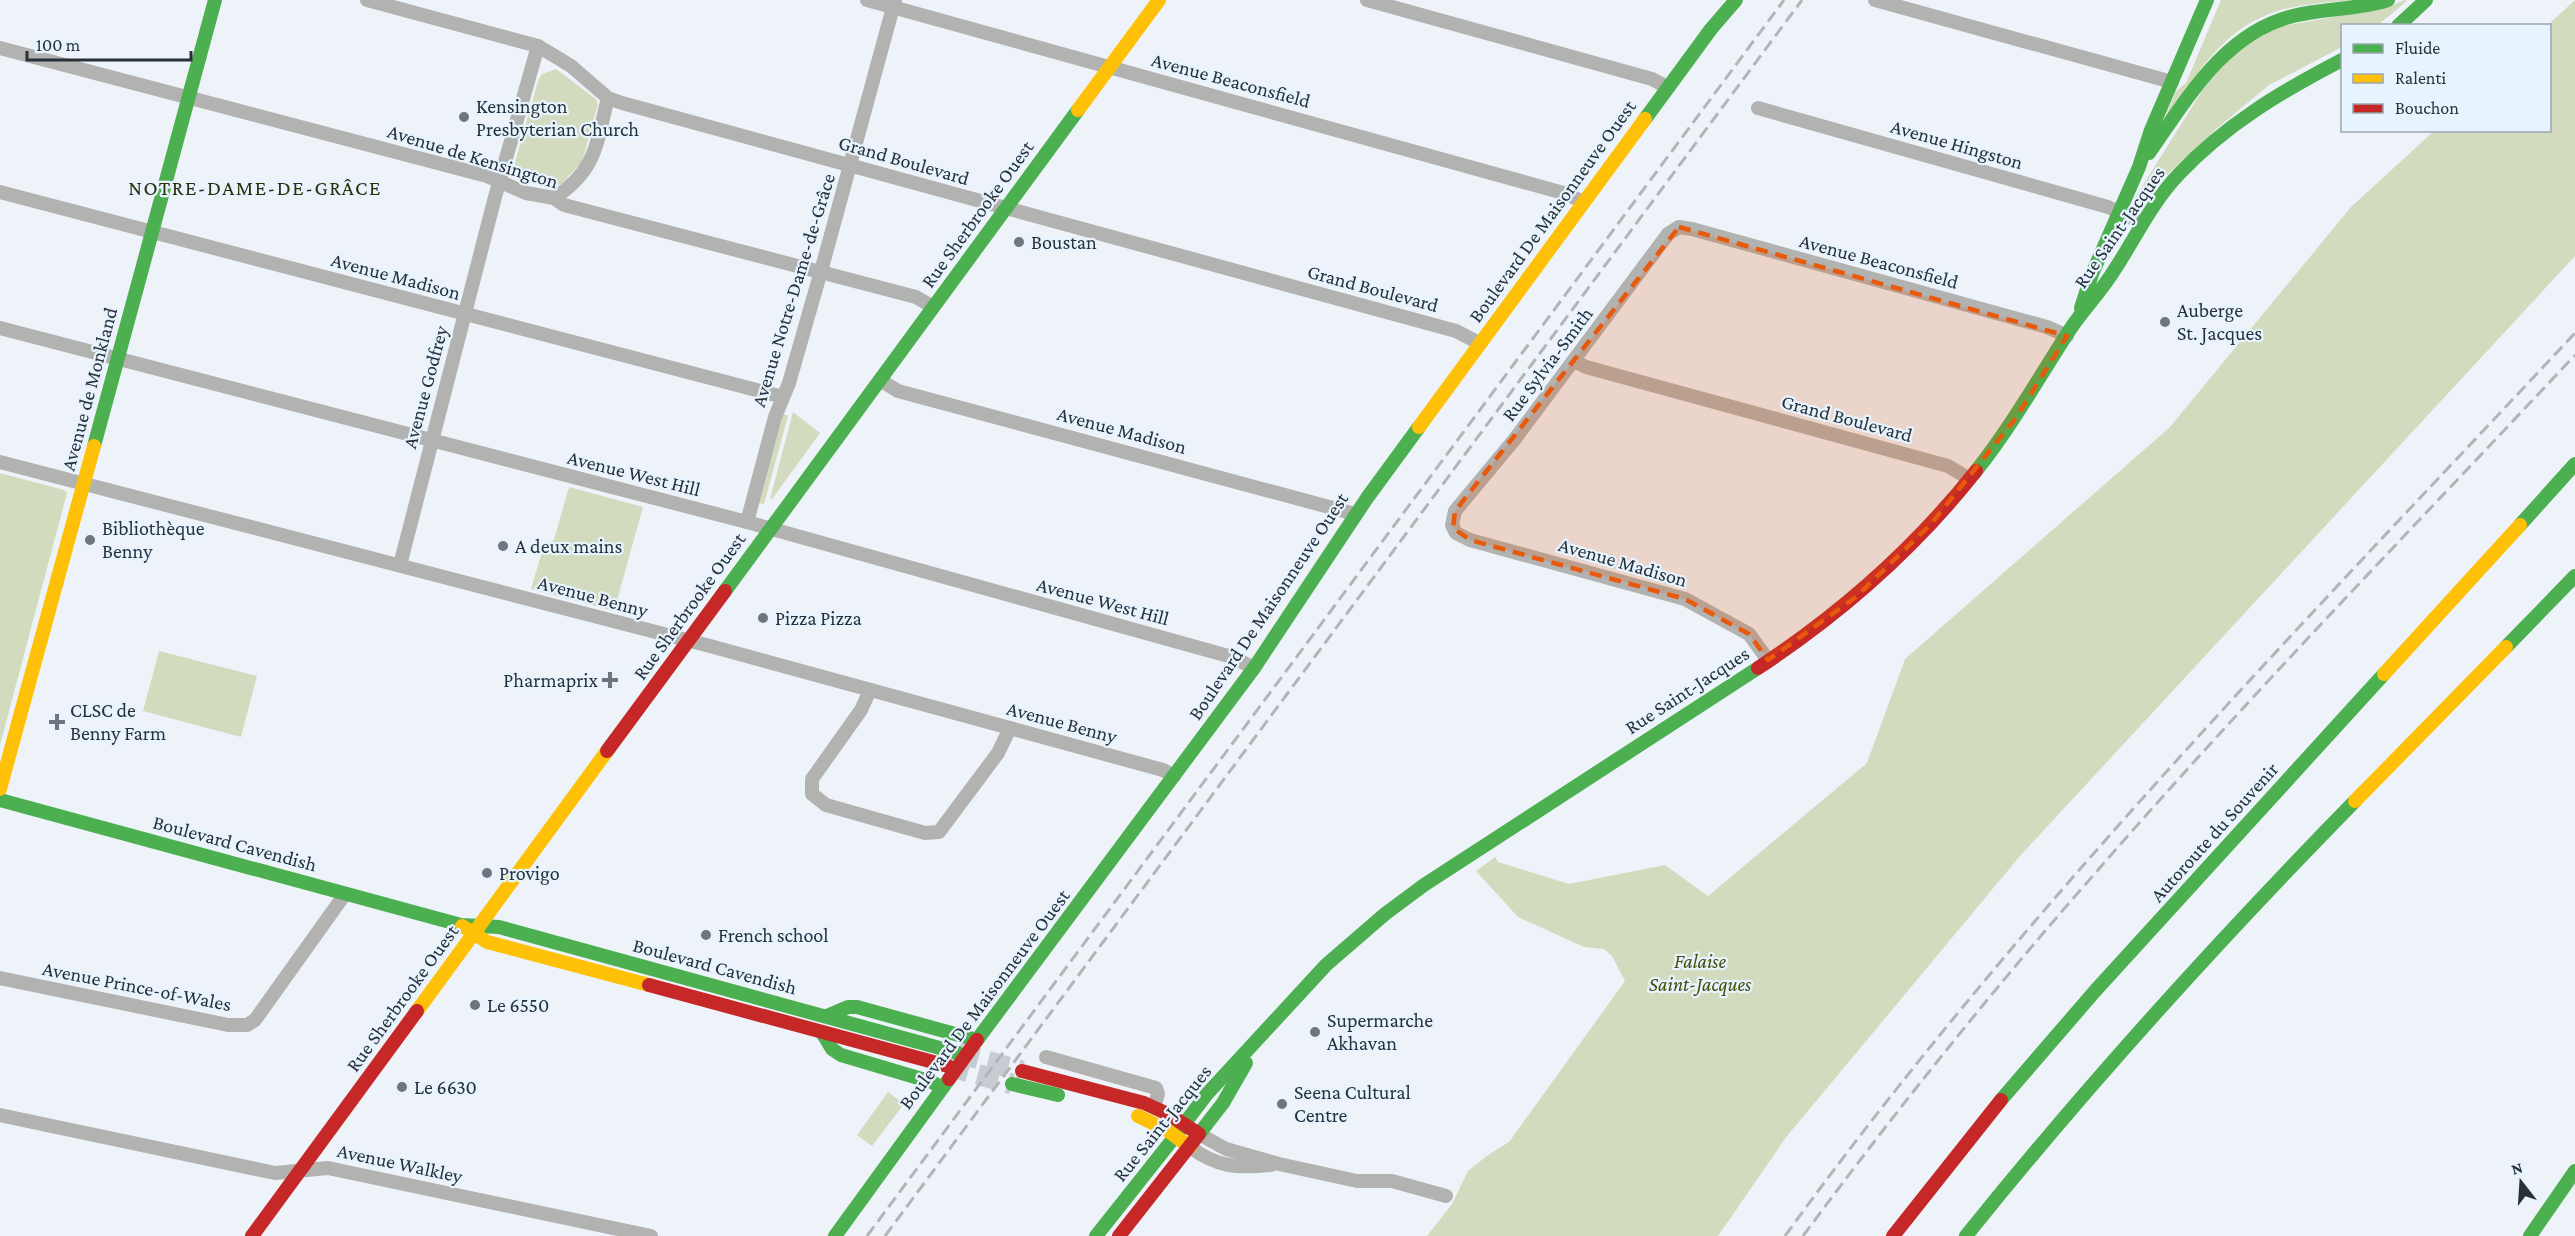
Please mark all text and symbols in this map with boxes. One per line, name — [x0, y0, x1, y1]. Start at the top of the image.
scale bar — [27, 24, 190, 62]
legend — [2341, 24, 2551, 132]
text: 100 m — [36, 35, 81, 55]
text: Fluide — [2395, 38, 2440, 58]
street label: Avenue Beaconsfield — [1149, 48, 1313, 112]
text: Ralenti — [2395, 68, 2446, 88]
place label: Kensington Presbyterian Church — [476, 95, 639, 141]
street label: Boulevard De Maisonneuve Ouest — [1464, 95, 1640, 326]
text: Bouchon — [2395, 98, 2459, 118]
marker: Kensington Presbyterian Church — [457, 110, 471, 124]
street label: Avenue Hingston — [1888, 115, 2026, 174]
street label: Avenue de Kensington — [385, 120, 561, 193]
street label: Grand Boulevard — [836, 131, 972, 189]
street label: Rue Sherbrooke Ouest — [916, 136, 1038, 292]
street label: Rue Saint-Jacques — [2069, 162, 2170, 293]
street label: Avenue Notre-Dame-de-Grâce — [747, 170, 839, 409]
district label: NOTRE-DAME-DE-GRÂCE — [128, 176, 382, 200]
street label: Avenue Beaconsfield — [1797, 229, 1961, 293]
place label: Boustan — [1031, 231, 1097, 253]
marker: Boustan — [1012, 235, 1026, 249]
street label: Avenue Madison — [329, 248, 463, 304]
street label: Grand Boulevard — [1305, 260, 1441, 316]
place label: Auberge St. Jacques — [2177, 299, 2262, 345]
street label: Rue Sylvia-Smith — [1497, 303, 1598, 426]
street label: Avenue de Monkland — [57, 304, 122, 473]
marker: Auberge St. Jacques — [2158, 315, 2172, 329]
street label: Avenue Godfrey — [398, 322, 453, 451]
street label: Grand Boulevard — [1779, 390, 1915, 446]
street label: Avenue Madison — [1055, 402, 1189, 458]
street label: Avenue West Hill — [565, 446, 703, 500]
street label: Boulevard De Maisonneuve Ouest — [1184, 488, 1353, 724]
place label: Bibliothèque Benny — [102, 517, 205, 563]
street label: Rue Sherbrooke Ouest — [628, 528, 750, 684]
marker: Bibliothèque Benny — [83, 533, 97, 547]
street label: Avenue Madison — [1556, 533, 1690, 591]
place label: A deux mains — [515, 535, 622, 557]
marker: A deux mains — [496, 539, 510, 553]
street label: Avenue Benny — [535, 571, 651, 622]
street label: Avenue West Hill — [1034, 573, 1172, 629]
place label: Pizza Pizza — [775, 607, 862, 629]
marker: Pizza Pizza — [756, 611, 770, 625]
street label: Rue Saint-Jacques — [1621, 642, 1754, 739]
place label: Pharmaprix — [503, 669, 599, 692]
marker: Pharmaprix — [603, 673, 617, 687]
street label: Avenue Benny — [1004, 697, 1120, 748]
place label: CLSC de Benny Farm — [70, 699, 166, 745]
marker: CLSC de Benny Farm — [48, 713, 66, 731]
street label: Autoroute du Souvenir — [2146, 758, 2282, 906]
street label: Boulevard Cavendish — [151, 811, 319, 876]
place label: Provigo — [499, 862, 560, 885]
marker: Provigo — [480, 866, 494, 880]
street label: Boulevard De Maisonneuve Ouest — [894, 885, 1074, 1113]
street label: Rue Sherbrooke Ouest — [341, 920, 463, 1076]
place label: French school — [718, 924, 829, 946]
marker: French school — [699, 928, 713, 942]
street label: Boulevard Cavendish — [631, 934, 799, 999]
park label: Falaise Saint-Jacques — [1649, 950, 1752, 996]
street label: Avenue Prince-of-Wales — [41, 957, 233, 1015]
place label: Le 6550 — [487, 994, 549, 1016]
marker: Le 6550 — [468, 998, 482, 1012]
place label: Supermarche Akhavan — [1327, 1009, 1433, 1054]
marker: Supermarche Akhavan — [1308, 1025, 1322, 1039]
street label: Rue Saint-Jacques — [1108, 1060, 1216, 1186]
place label: Le 6630 — [414, 1076, 477, 1098]
marker: Le 6630 — [395, 1080, 409, 1094]
place label: Seena Cultural Centre — [1294, 1081, 1411, 1126]
marker: Seena Cultural Centre — [1275, 1097, 1289, 1111]
street label: Avenue Walkley — [335, 1139, 465, 1188]
north arrow — [2491, 1152, 2551, 1212]
text: N — [2509, 1158, 2525, 1178]

